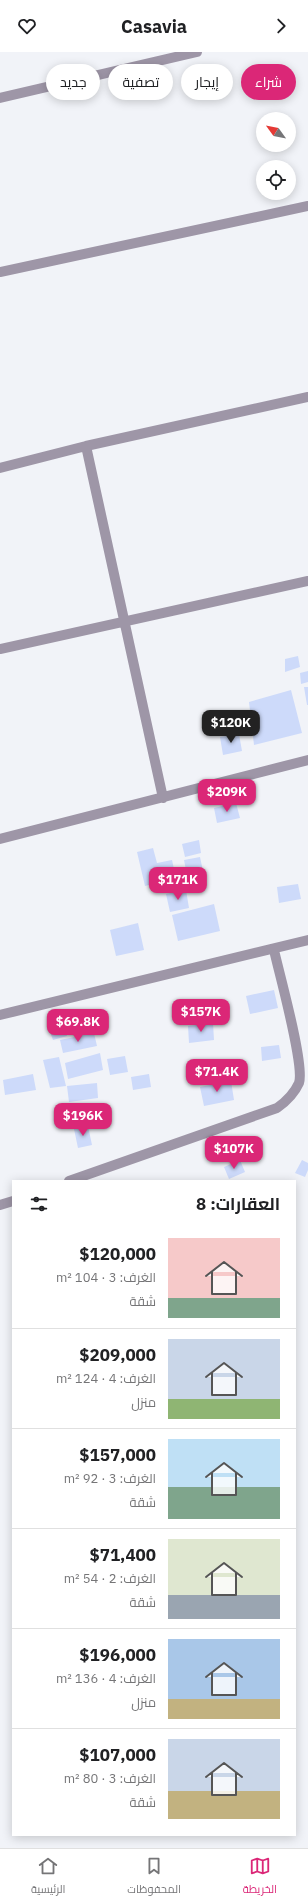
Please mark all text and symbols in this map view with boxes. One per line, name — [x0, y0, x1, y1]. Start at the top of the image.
icon: heart — [16, 15, 38, 37]
text: Casavia — [121, 15, 187, 38]
icon: forward — [270, 15, 292, 37]
chip: جديد — [46, 64, 100, 100]
chip: تصفية — [108, 64, 173, 100]
chip: إيجار — [181, 64, 233, 100]
chip: شراء — [241, 64, 296, 100]
north arrow — [256, 112, 296, 152]
map controls — [256, 112, 296, 200]
button: locate — [256, 160, 296, 200]
pin: $120K — [203, 710, 259, 744]
text: $120K — [211, 714, 251, 731]
pin: $209K — [199, 779, 255, 813]
text: $209K — [207, 783, 247, 800]
pin: $171K — [150, 867, 206, 901]
text: $171K — [158, 871, 198, 888]
pin: $157K — [173, 999, 229, 1033]
text: $157K — [181, 1003, 221, 1020]
pin: $69.8K — [45, 1009, 111, 1043]
text: $69.8K — [56, 1013, 100, 1030]
pin: $71.4K — [184, 1059, 250, 1093]
text: $71.4K — [195, 1063, 239, 1080]
pin: $196K — [55, 1103, 111, 1137]
text: $196K — [63, 1107, 103, 1124]
pin: $107K — [206, 1136, 262, 1170]
text: $107K — [214, 1140, 254, 1157]
icon: filters — [28, 1193, 50, 1215]
text: العقارات: 8 — [196, 1193, 280, 1215]
text: $120,000 — [79, 1243, 156, 1265]
icon: home — [200, 1254, 248, 1302]
text: الغرف: 3 · 104 m² — [56, 1269, 156, 1286]
text: شقة — [129, 1293, 156, 1310]
text: $209,000 — [79, 1344, 156, 1366]
icon: home — [200, 1355, 248, 1403]
text: الغرف: 4 · 124 m² — [56, 1370, 156, 1387]
text: منزل — [131, 1394, 156, 1411]
text: $157,000 — [79, 1444, 156, 1466]
icon: home — [200, 1455, 248, 1503]
text: الغرف: 3 · 92 m² — [64, 1470, 156, 1487]
text: شقة — [129, 1494, 156, 1511]
text: $71,400 — [90, 1544, 156, 1566]
icon: home — [200, 1555, 248, 1603]
text: الغرف: 2 · 54 m² — [64, 1570, 156, 1587]
text: شقة — [129, 1594, 156, 1611]
text: $196,000 — [79, 1644, 156, 1666]
icon: home — [200, 1655, 248, 1703]
text: الغرف: 4 · 136 m² — [56, 1670, 156, 1687]
text: منزل — [131, 1694, 156, 1711]
text: $107,000 — [79, 1744, 156, 1766]
icon: home — [200, 1755, 248, 1803]
text: الغرف: 3 · 80 m² — [64, 1770, 156, 1787]
text: شقة — [129, 1794, 156, 1811]
tab: الرئيسية — [31, 1855, 65, 1899]
tab: المحفوظات — [127, 1855, 181, 1899]
tab: الخريطة — [243, 1855, 277, 1899]

